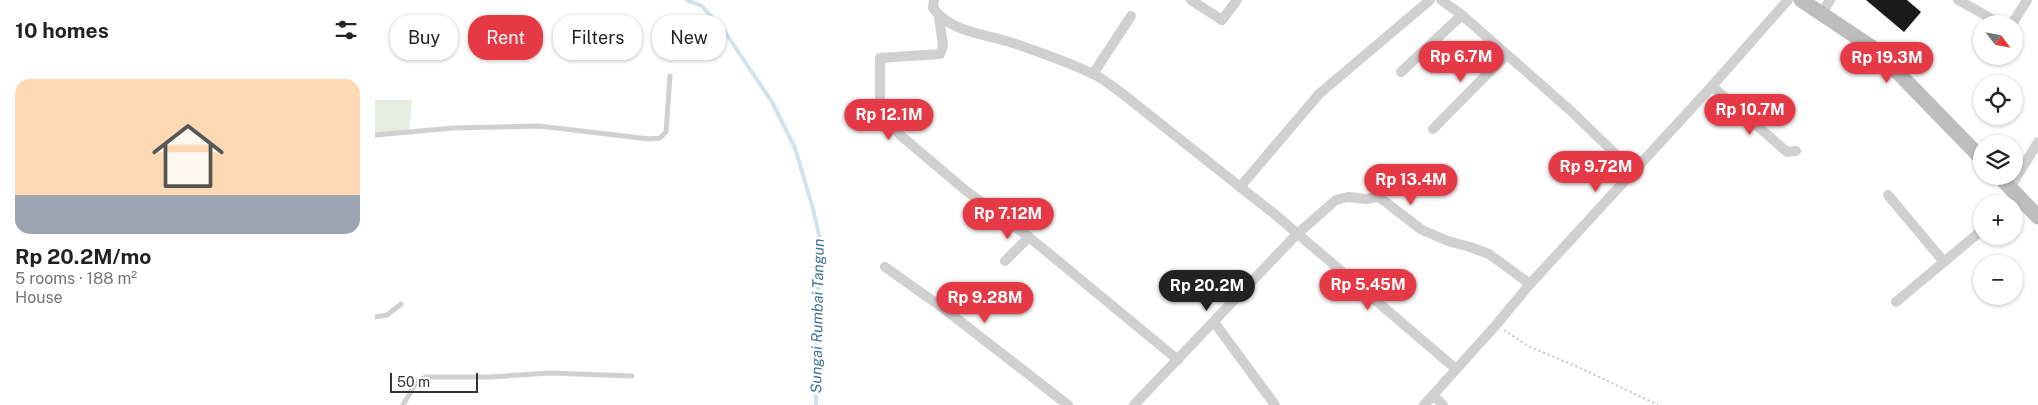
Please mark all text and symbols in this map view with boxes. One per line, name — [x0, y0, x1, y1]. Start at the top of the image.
chip: Buy — [390, 15, 458, 60]
chip: Rent — [468, 15, 543, 60]
chip: Filters — [553, 15, 642, 60]
chip: New — [652, 15, 726, 60]
north arrow — [1973, 15, 2023, 65]
map controls — [1973, 15, 2023, 305]
icon: filters — [332, 16, 360, 44]
text: 10 homes — [15, 18, 109, 43]
pin: Rp 6.7M — [1415, 41, 1507, 83]
pin: Rp 19.3M — [1835, 42, 1939, 84]
text: Rp 6.7M — [1430, 47, 1492, 66]
text: Rp 19.3M — [1851, 48, 1923, 67]
button: locate — [1973, 75, 2023, 125]
pin: Rp 10.7M — [1698, 94, 1802, 136]
pin: Rp 12.1M — [837, 98, 941, 141]
text: Rp 10.7M — [1715, 100, 1785, 119]
text: Rp 12.1M — [855, 105, 923, 124]
icon: home — [143, 111, 233, 201]
button: layers — [1973, 135, 2023, 185]
pin: Rp 9.72M — [1544, 150, 1648, 193]
text: Rp 9.72M — [1560, 157, 1632, 176]
pin: Rp 13.4M — [1359, 164, 1463, 206]
text: Rp 13.4M — [1375, 170, 1447, 189]
button: + — [1973, 195, 2023, 245]
pin: Rp 7.12M — [956, 198, 1060, 240]
text: Rp 7.12M — [974, 204, 1042, 223]
water label: Sungai Rumbai Tangun — [807, 238, 827, 394]
text: Rp 20.2M/mo — [15, 244, 151, 269]
button: − — [1973, 255, 2023, 305]
pin: Rp 5.45M — [1316, 268, 1420, 311]
text: 5 rooms · 188 m² — [15, 269, 137, 288]
pin: Rp 20.2M — [1155, 270, 1259, 312]
text: Rp 5.45M — [1330, 275, 1406, 294]
text: Rp 20.2M — [1170, 276, 1244, 295]
pin: Rp 9.28M — [933, 282, 1037, 324]
text: House — [15, 288, 63, 307]
text: Rp 9.28M — [947, 288, 1023, 307]
scale bar — [390, 370, 477, 393]
text: 50 m — [397, 374, 430, 390]

